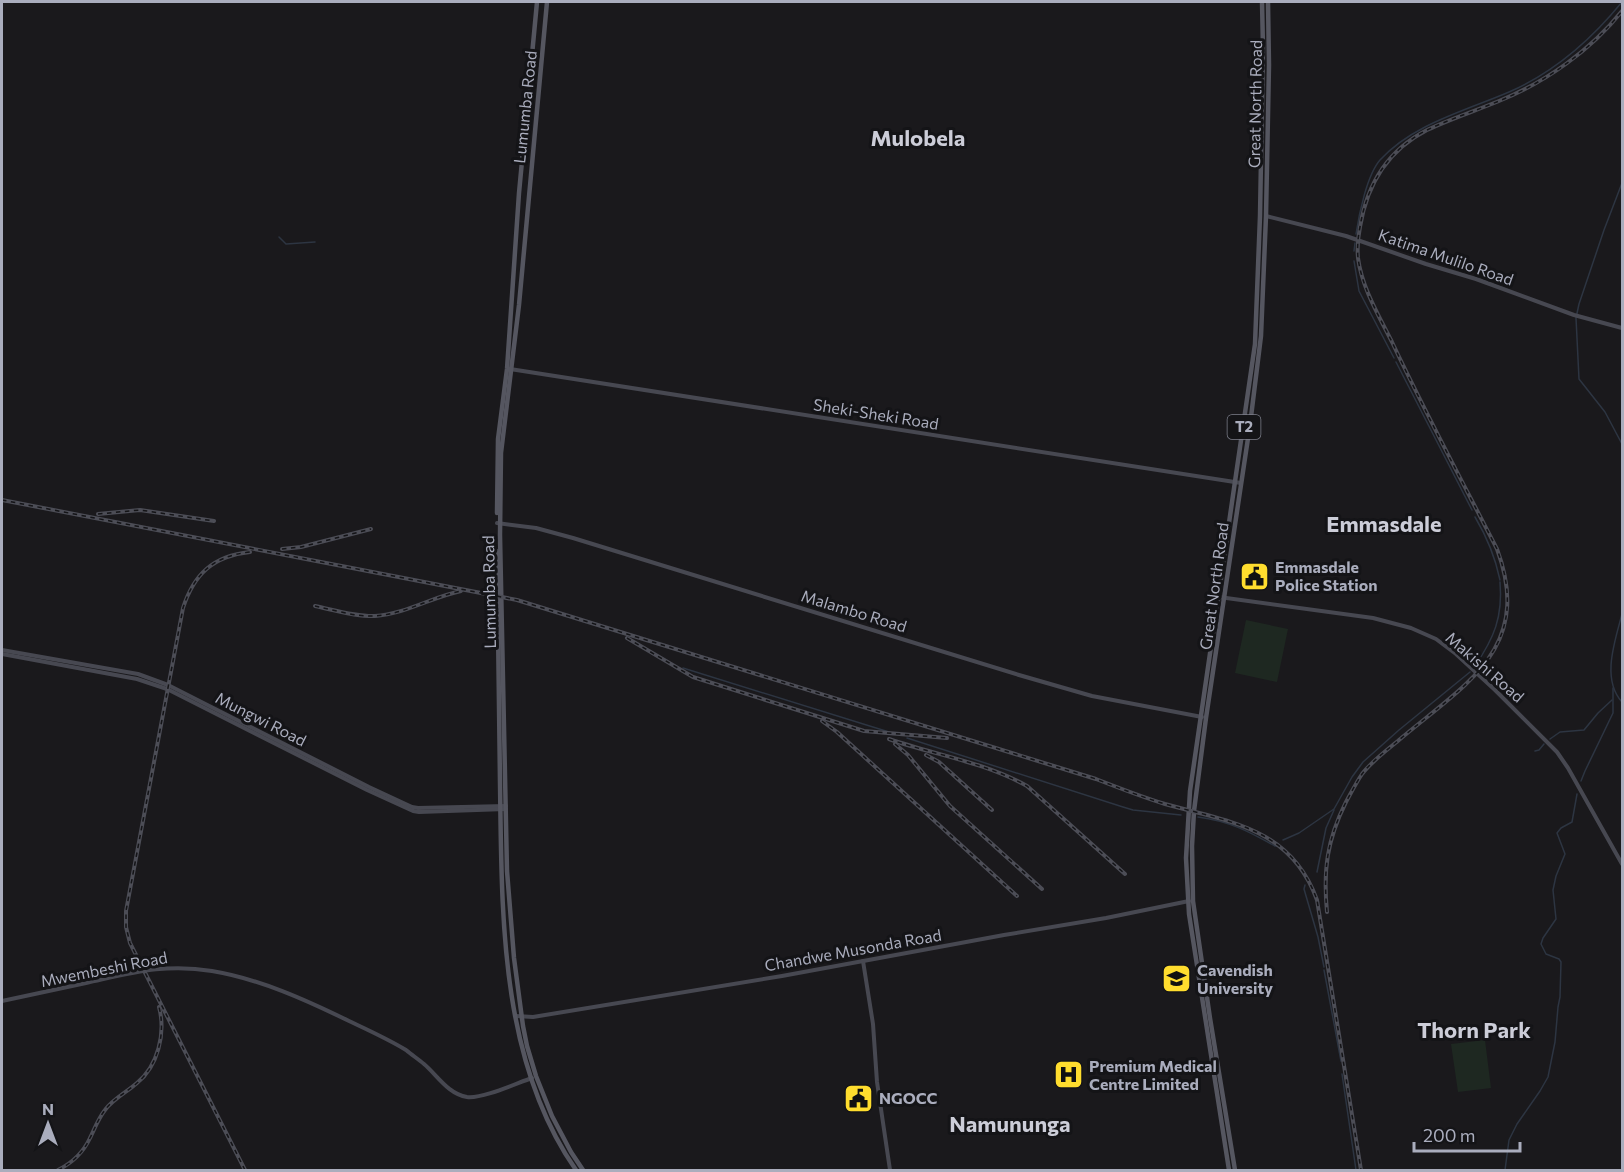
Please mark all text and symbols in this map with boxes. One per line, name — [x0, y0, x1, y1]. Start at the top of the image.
street label: Great North Road — [1244, 40, 1265, 168]
street label: Lumumba Road — [509, 50, 540, 164]
district label: Mulobela — [871, 124, 965, 151]
street label: Katima Mulilo Road — [1376, 224, 1516, 289]
street label: Sheki-Sheki Road — [812, 394, 940, 433]
road number: T2 — [1228, 415, 1260, 439]
district label: Emmasdale — [1326, 510, 1442, 537]
street label: Great North Road — [1195, 521, 1232, 651]
street label: Lumumba Road — [478, 535, 499, 649]
place label: Emmasdale Police Station — [1275, 557, 1377, 594]
public building icon: Emmasdale Police Station — [1238, 560, 1270, 592]
street label: Malambo Road — [799, 585, 909, 636]
street label: Makishi Road — [1442, 628, 1528, 706]
street label: Mungwi Road — [213, 688, 310, 750]
street label: Chandwe Musonda Road — [763, 925, 943, 974]
street label: Mwembeshi Road — [39, 947, 169, 990]
place label: Cavendish University — [1197, 960, 1273, 997]
school or university icon: Cavendish University — [1160, 963, 1192, 995]
district label: Thorn Park — [1417, 1016, 1531, 1043]
place label: Premium Medical Centre Limited — [1089, 1056, 1217, 1093]
hospital icon: Premium Medical Centre Limited — [1052, 1059, 1084, 1091]
public building icon: NGOCC — [842, 1082, 874, 1114]
place label: NGOCC — [879, 1088, 938, 1107]
north arrow — [18, 1094, 78, 1154]
text: N — [42, 1099, 54, 1118]
district label: Namununga — [949, 1110, 1071, 1137]
scale bar — [1414, 1115, 1520, 1153]
text: 200 m — [1423, 1124, 1476, 1146]

